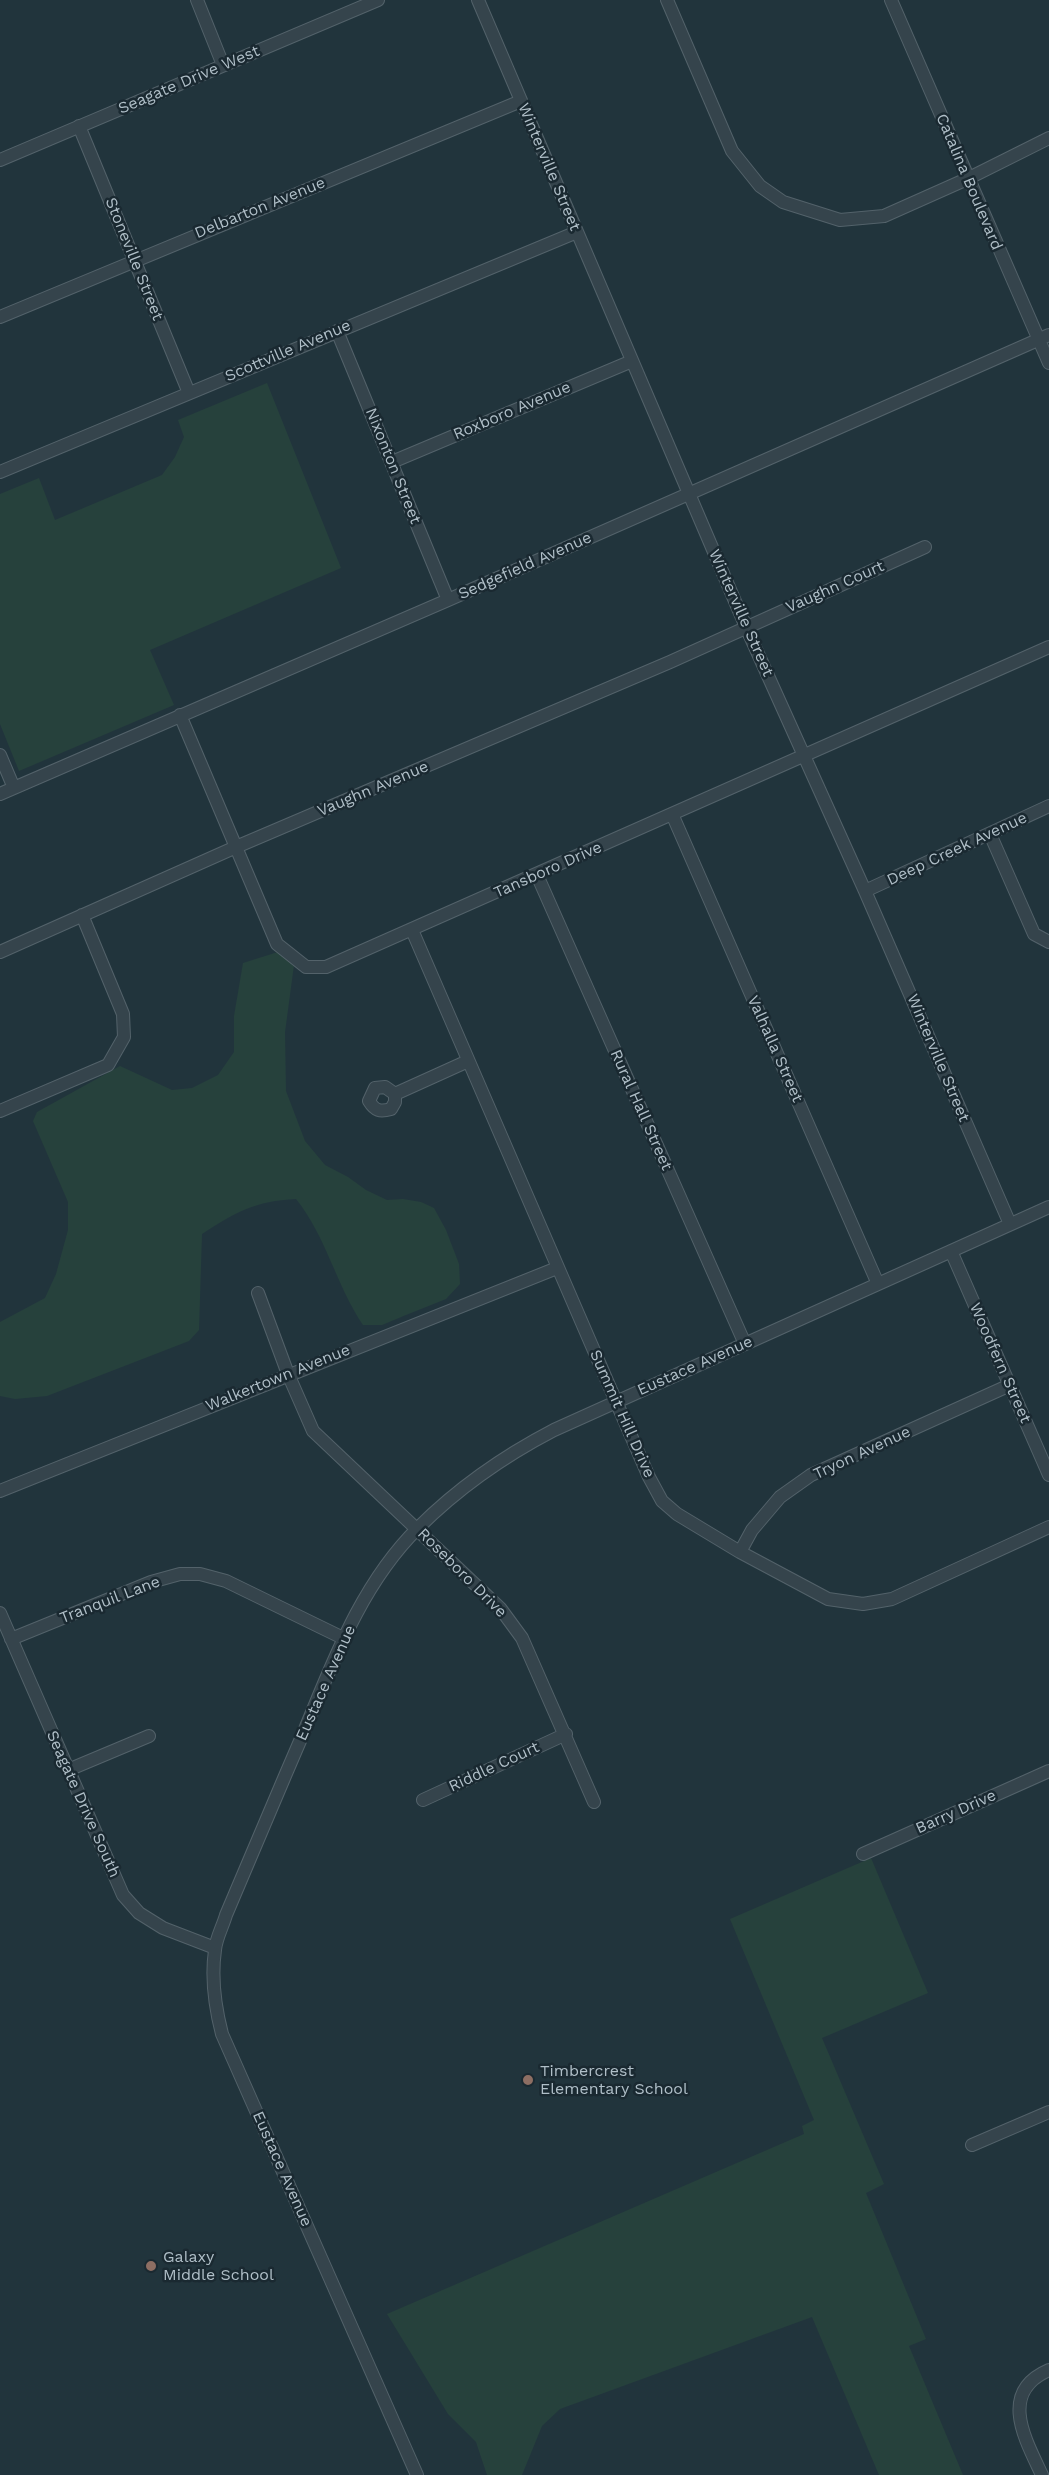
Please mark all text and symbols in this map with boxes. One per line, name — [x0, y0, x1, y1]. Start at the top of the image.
street label: Seagate Drive West — [115, 42, 263, 118]
street label: Winterville Street — [513, 100, 585, 234]
street label: Catalina Boulevard — [932, 111, 1006, 253]
street label: Delbarton Avenue — [192, 173, 328, 243]
street label: Stoneville Street — [101, 195, 167, 323]
street label: Scottville Avenue — [222, 316, 354, 386]
street label: Roxboro Avenue — [450, 378, 574, 444]
street label: Nixonton Street — [361, 405, 425, 527]
street label: Sedgefield Avenue — [455, 528, 595, 604]
street label: Winterville Street — [704, 546, 778, 680]
street label: Vaughn Court — [783, 557, 887, 617]
street label: Vaughn Avenue — [315, 757, 431, 821]
street label: Deep Creek Avenue — [884, 808, 1030, 890]
street label: Tansboro Drive — [491, 838, 605, 902]
street label: Winterville Street — [902, 991, 974, 1125]
street label: Valhalla Street — [743, 993, 807, 1105]
street label: Rural Hall Street — [606, 1047, 676, 1173]
street label: Woodfern Street — [965, 1300, 1035, 1426]
street label: Eustace Avenue — [634, 1332, 756, 1400]
street label: Walkertown Avenue — [203, 1340, 353, 1416]
street label: Summit Hill Drive — [585, 1347, 659, 1481]
street label: Tryon Avenue — [810, 1422, 914, 1484]
street label: Roseboro Drive — [413, 1524, 511, 1622]
street label: Tranquil Lane — [57, 1572, 163, 1628]
street label: Eustace Avenue — [292, 1622, 360, 1744]
street label: Seagate Drive South — [42, 1728, 124, 1880]
street label: Riddle Court — [446, 1738, 542, 1796]
street label: Barry Drive — [913, 1786, 999, 1838]
place label: Timbercrest Elementary School — [540, 2061, 688, 2099]
marker: Timbercrest Elementary School — [521, 2073, 535, 2087]
street label: Eustace Avenue — [248, 2108, 316, 2230]
place label: Galaxy Middle School — [163, 2247, 274, 2285]
marker: Galaxy Middle School — [144, 2259, 158, 2273]

